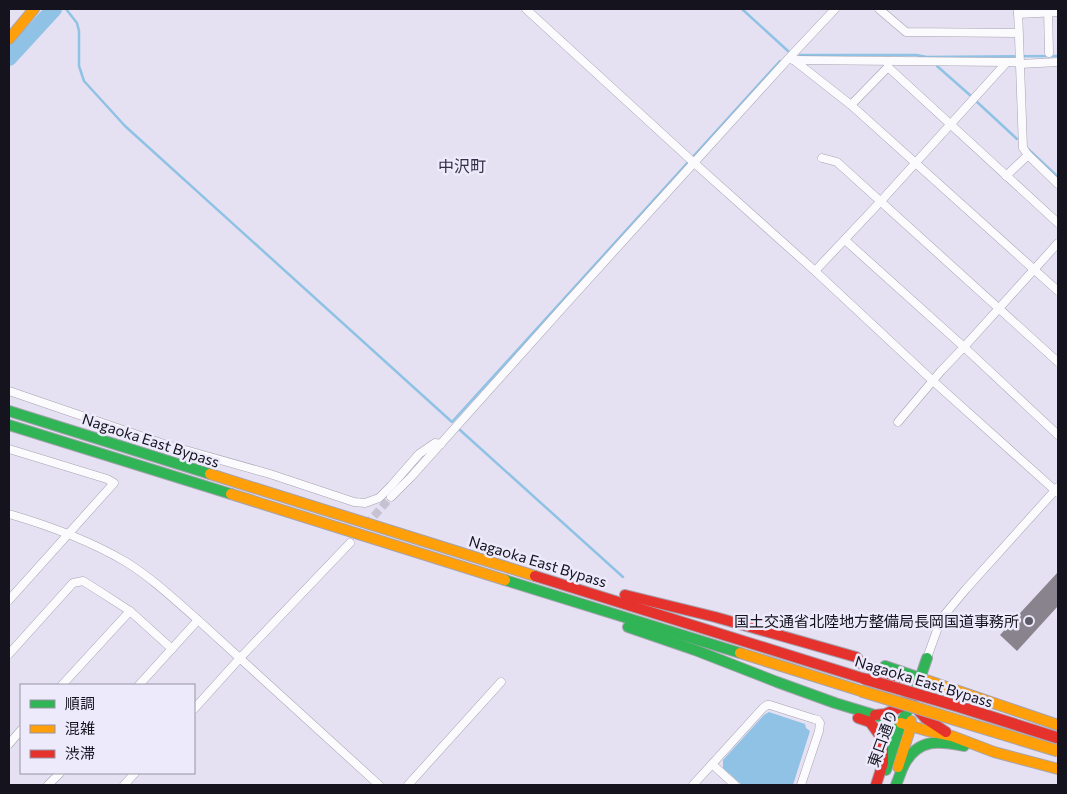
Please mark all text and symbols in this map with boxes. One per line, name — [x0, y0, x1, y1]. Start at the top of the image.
district label: 中沢町 — [438, 156, 486, 175]
street label: Nagaoka East Bypass — [80, 409, 222, 471]
street label: Nagaoka East Bypass — [467, 531, 609, 591]
place label: 国土交通省北陸地方整備局長岡国道事務所 — [734, 612, 1019, 630]
marker: 国土交通省北陸地方整備局長岡国道事務所 — [1023, 615, 1035, 627]
street label: Nagaoka East Bypass — [853, 651, 995, 711]
legend — [20, 684, 195, 774]
text: 順調 — [65, 694, 95, 712]
street label: 東口通り — [863, 707, 901, 769]
text: 混雑 — [65, 719, 95, 737]
text: 渋滞 — [65, 744, 95, 762]

